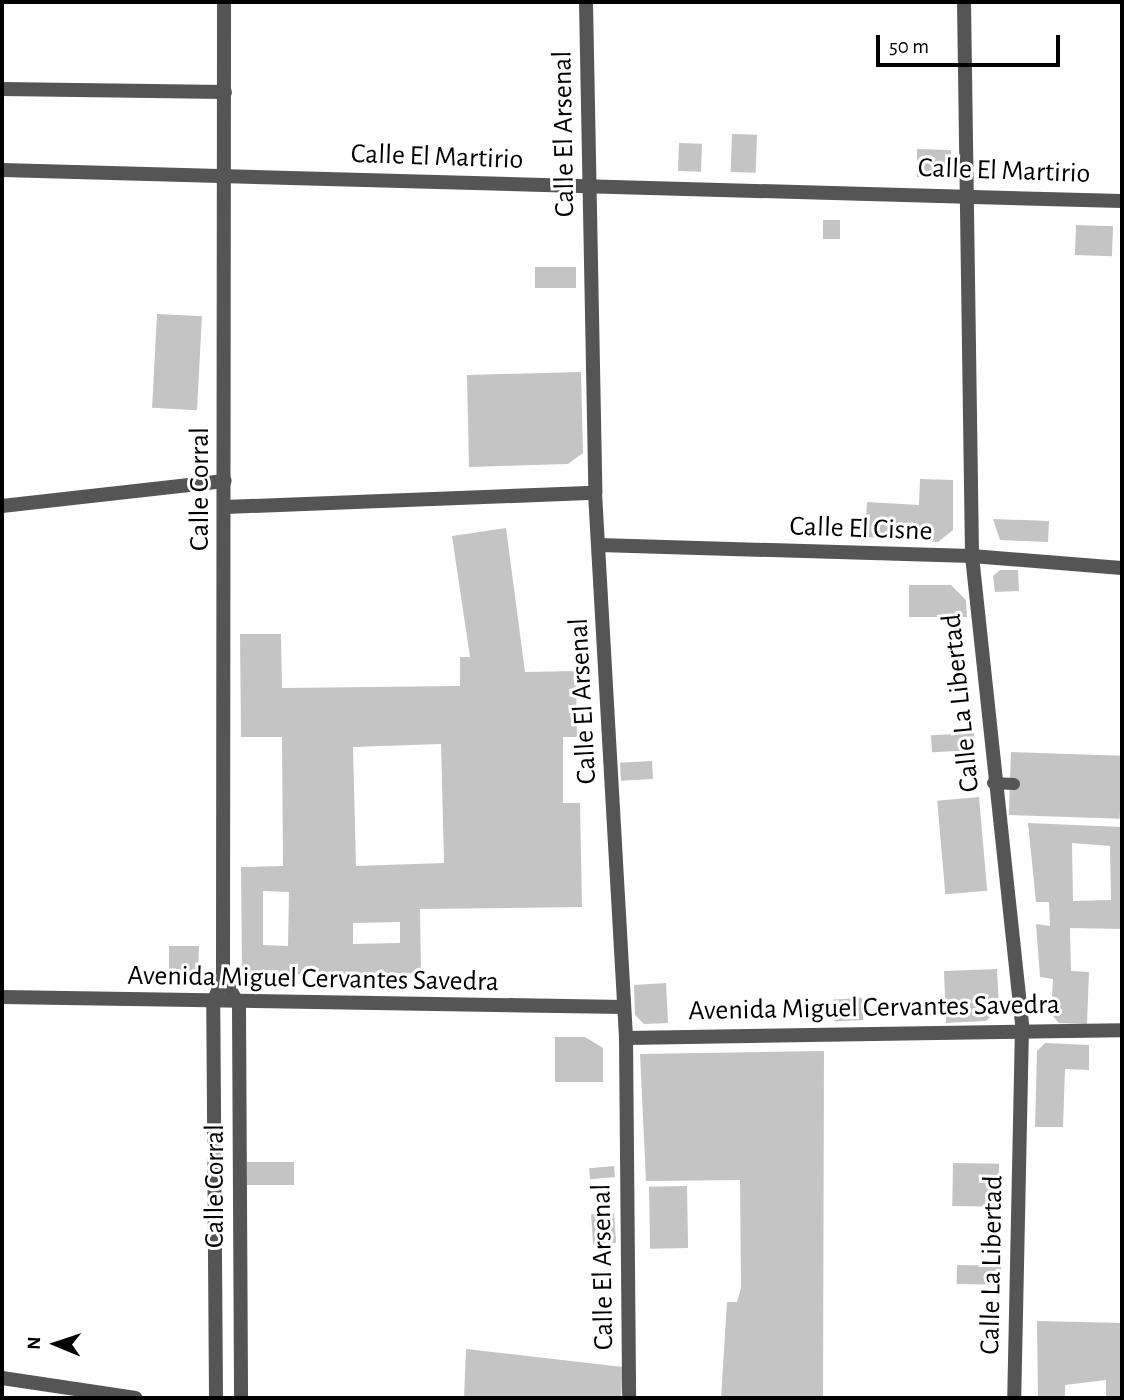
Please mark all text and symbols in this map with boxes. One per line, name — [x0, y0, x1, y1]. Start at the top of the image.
scale bar — [879, 21, 1063, 65]
text: 50 m — [889, 36, 929, 57]
street label: Calle El Arsenal — [546, 51, 582, 217]
street label: Calle El Martirio — [350, 137, 524, 177]
street label: Calle El Martirio — [917, 151, 1091, 191]
street label: Calle Corral — [183, 427, 217, 551]
street label: Calle El Cisne — [789, 510, 933, 548]
street label: Calle La Libertad — [935, 612, 987, 794]
street label: Calle El Arsenal — [562, 617, 604, 785]
street label: Avenida Miguel Cervantes Savedra — [127, 959, 499, 999]
street label: Avenida Miguel Cervantes Savedra — [688, 988, 1060, 1028]
street label: Calle Corral — [198, 1124, 232, 1248]
street label: Calle La Libertad — [974, 1175, 1010, 1355]
street label: Calle El Arsenal — [585, 1184, 621, 1350]
north arrow — [21, 1309, 91, 1379]
text: N — [25, 1336, 44, 1350]

